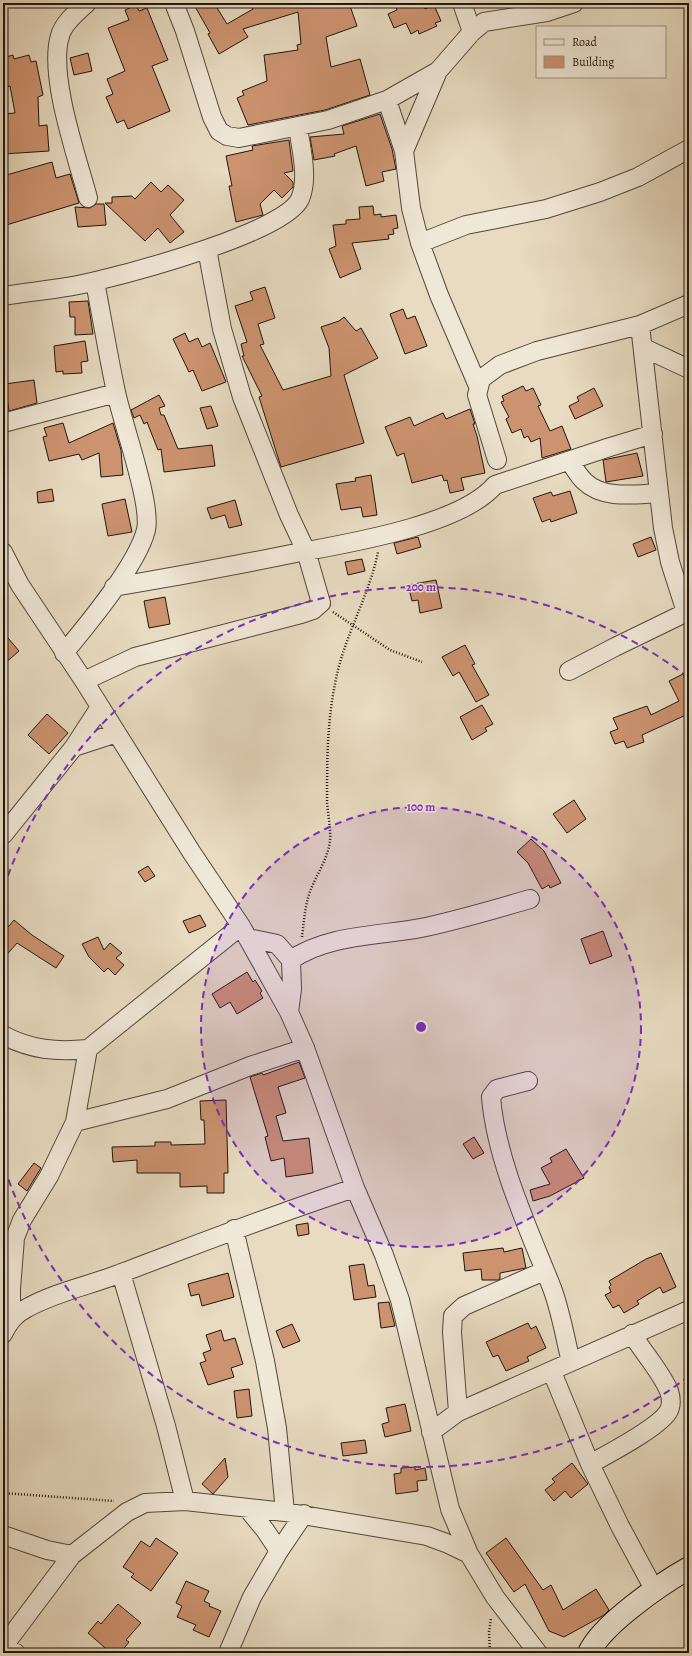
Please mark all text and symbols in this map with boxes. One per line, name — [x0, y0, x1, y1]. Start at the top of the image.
legend — [536, 26, 666, 78]
text: Road — [572, 34, 598, 50]
text: Building — [572, 54, 614, 70]
text: 200 m — [406, 579, 436, 595]
text: 100 m — [407, 799, 435, 815]
centre of rings — [414, 1020, 428, 1034]

